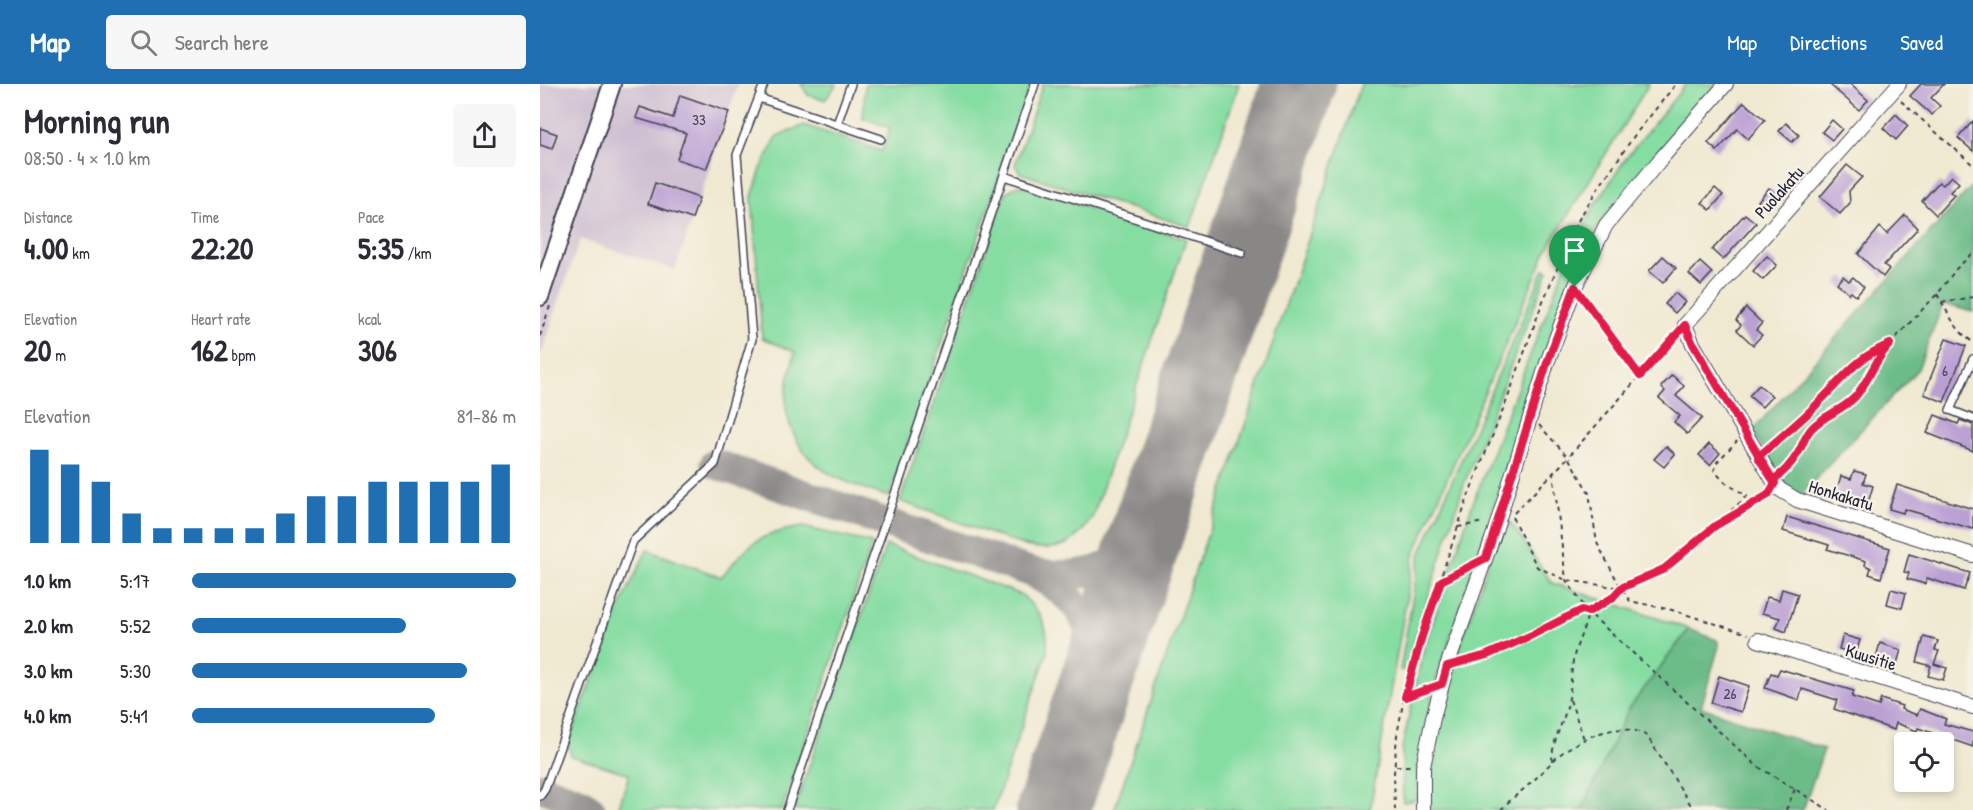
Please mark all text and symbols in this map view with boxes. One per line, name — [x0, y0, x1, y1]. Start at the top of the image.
search box — [106, 15, 526, 69]
text: Map — [30, 23, 70, 61]
icon: search — [127, 26, 160, 59]
text: Search here — [175, 27, 269, 57]
text: Map — [1727, 28, 1757, 57]
text: Directions — [1790, 28, 1867, 57]
text: Saved — [1900, 28, 1943, 57]
text: Morning run — [24, 99, 170, 143]
button: share — [453, 104, 516, 167]
house number: 33 — [692, 109, 706, 130]
text: 08:50 · 4 × 1.0 km — [24, 144, 150, 171]
street label: Puolakatu — [1749, 160, 1809, 224]
text: Distance — [24, 206, 73, 228]
text: Time — [191, 206, 219, 228]
text: Pace — [358, 206, 385, 228]
pin — [1549, 225, 1600, 287]
text: 4.00 — [24, 228, 69, 268]
text: 22:20 — [191, 228, 254, 268]
text: 5:35 — [358, 228, 404, 268]
icon: arrive — [1558, 234, 1591, 267]
text: km — [69, 242, 90, 264]
text: /km — [404, 242, 432, 264]
text: Elevation — [24, 308, 77, 330]
text: Heart rate — [191, 308, 251, 330]
text: kcal — [358, 308, 381, 330]
text: 20 — [24, 330, 51, 370]
text: 162 — [191, 330, 228, 370]
text: 306 — [358, 330, 397, 370]
text: m — [51, 344, 66, 366]
text: bpm — [228, 344, 256, 366]
house number: 6 — [1942, 360, 1948, 381]
text: Elevation — [24, 402, 90, 429]
text: 81–86 m — [457, 402, 516, 429]
street label: Honkakatu — [1806, 473, 1876, 517]
text: 1.0 km — [24, 567, 71, 594]
text: 5:17 — [120, 567, 150, 594]
text: 2.0 km — [24, 612, 73, 639]
text: 5:52 — [120, 612, 151, 639]
street label: Kuusitie — [1842, 637, 1900, 677]
text: 3.0 km — [24, 657, 73, 684]
text: 5:30 — [120, 657, 151, 684]
house number: 26 — [1723, 683, 1737, 704]
text: 4.0 km — [24, 702, 71, 729]
text: 5:41 — [120, 702, 148, 729]
map controls — [1894, 732, 1954, 792]
button: locate — [1894, 732, 1954, 792]

